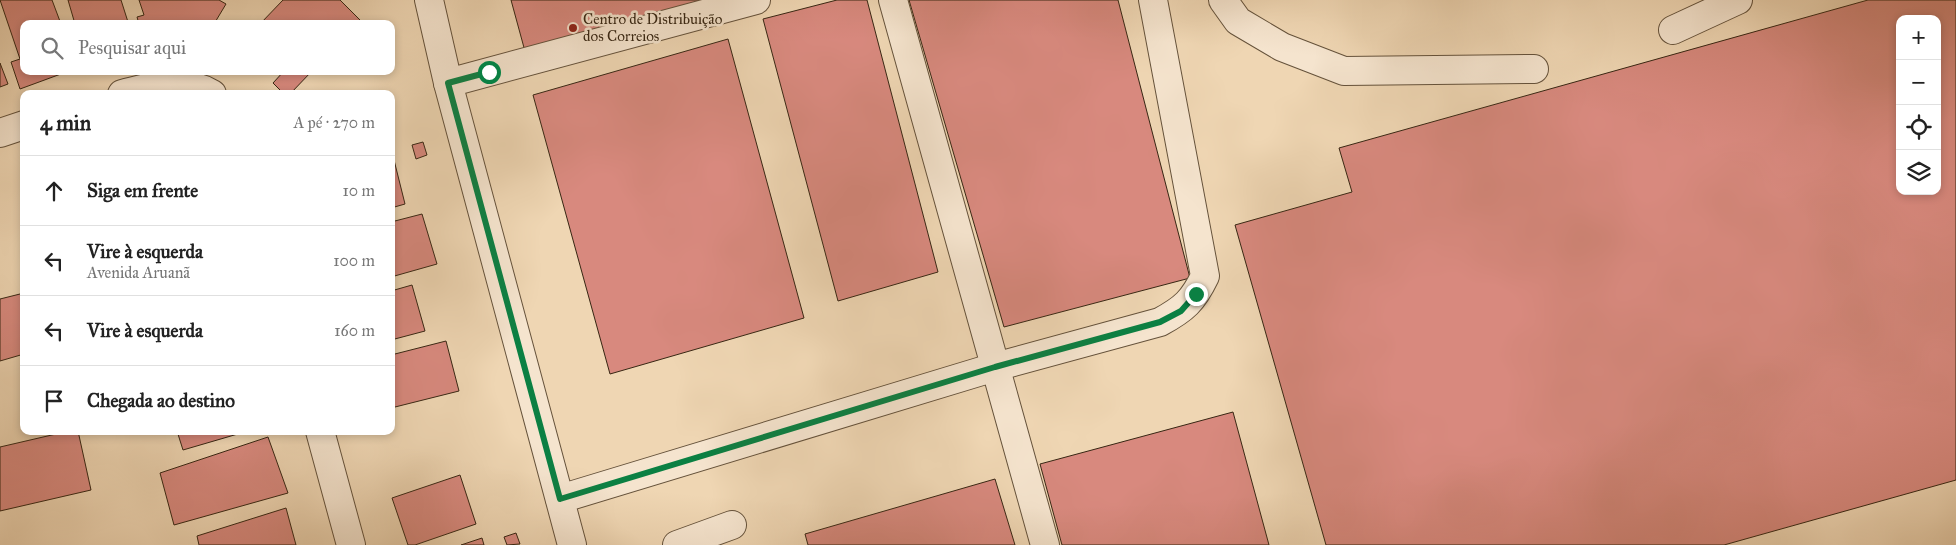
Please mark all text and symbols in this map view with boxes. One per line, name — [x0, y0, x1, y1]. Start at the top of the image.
place label: Centro de Distribuição dos Correios — [583, 10, 723, 45]
map controls — [1896, 15, 1941, 195]
button: + — [1896, 15, 1941, 60]
search box — [20, 20, 395, 75]
marker: Centro de Distribuição dos Correios — [567, 22, 579, 34]
icon: search — [38, 34, 66, 62]
text: Pesquisar aqui — [78, 36, 186, 59]
button: − — [1896, 60, 1941, 105]
route start — [478, 61, 501, 84]
button: locate — [1896, 105, 1941, 150]
text: 4 min — [40, 110, 91, 136]
text: A pé · 270 m — [294, 113, 375, 132]
button: layers — [1896, 150, 1941, 195]
icon: ahead — [40, 177, 68, 205]
text: Siga em frente — [87, 179, 198, 202]
text: 10 m — [343, 181, 375, 200]
text: Vire à esquerda — [87, 240, 203, 263]
icon: left — [40, 247, 68, 275]
text: 100 m — [333, 251, 375, 270]
text: Avenida Aruanã — [87, 263, 190, 282]
route end — [1185, 283, 1208, 306]
icon: left — [40, 317, 68, 345]
text: Vire à esquerda — [87, 319, 203, 342]
text: 160 m — [334, 321, 375, 340]
icon: arrive — [40, 387, 68, 415]
text: Chegada ao destino — [87, 389, 235, 412]

